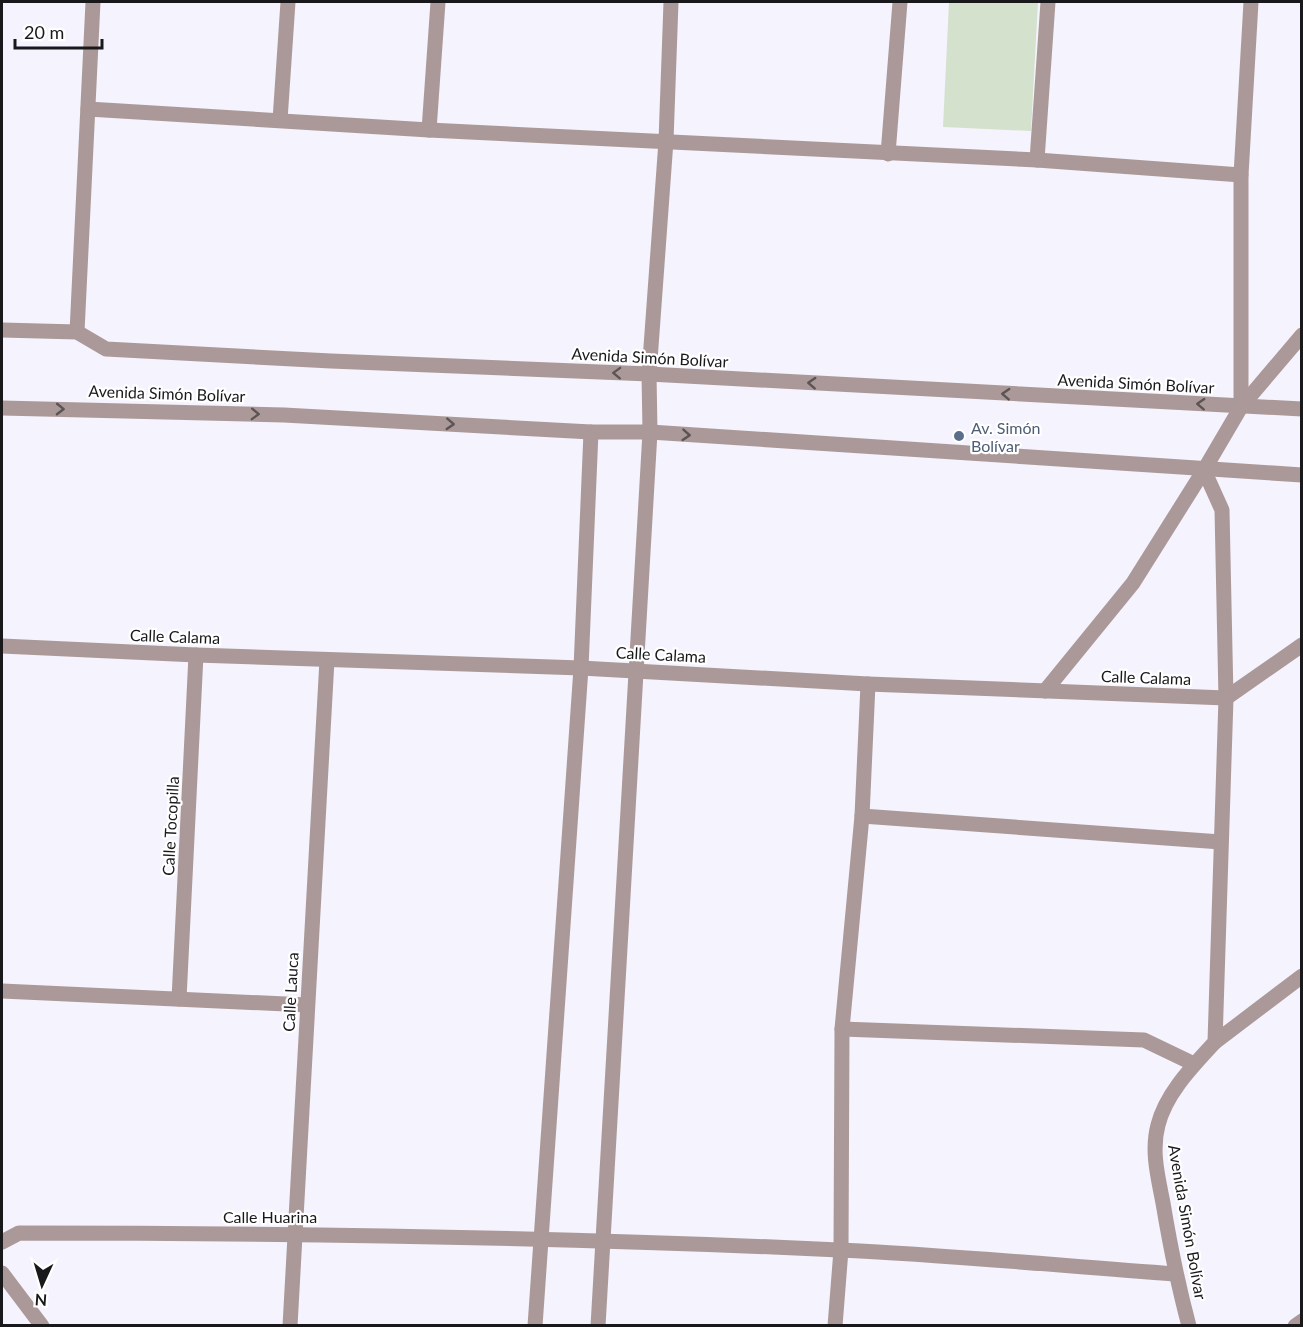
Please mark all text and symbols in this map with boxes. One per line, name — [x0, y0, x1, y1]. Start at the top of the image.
scale bar — [15, 12, 102, 50]
text: 20 m — [24, 21, 64, 43]
street label: Avenida Simón Bolívar — [571, 343, 729, 371]
one-way arrow — [612, 367, 621, 379]
street label: Avenida Simón Bolívar — [1057, 369, 1215, 397]
one-way arrow — [807, 377, 816, 390]
street label: Avenida Simón Bolívar — [88, 381, 246, 405]
one-way arrow — [1002, 387, 1011, 400]
one-way arrow — [1197, 398, 1206, 411]
one-way arrow — [55, 402, 64, 415]
one-way arrow — [250, 408, 259, 420]
one-way arrow — [445, 418, 454, 431]
place label: Av. Simón Bolívar — [971, 418, 1040, 455]
one-way arrow — [682, 428, 691, 441]
marker: Av. Simón Bolívar — [952, 429, 966, 443]
street label: Calle Calama — [130, 625, 220, 647]
street label: Calle Calama — [615, 642, 707, 666]
street label: Calle Calama — [1101, 666, 1191, 688]
street label: Calle Tocopilla — [158, 776, 182, 876]
street label: Calle Lauca — [278, 952, 302, 1032]
street label: Avenida Simón Bolívar — [1165, 1143, 1211, 1301]
street label: Calle Huarina — [223, 1207, 317, 1226]
north arrow — [12, 1255, 72, 1315]
text: N — [34, 1291, 48, 1310]

